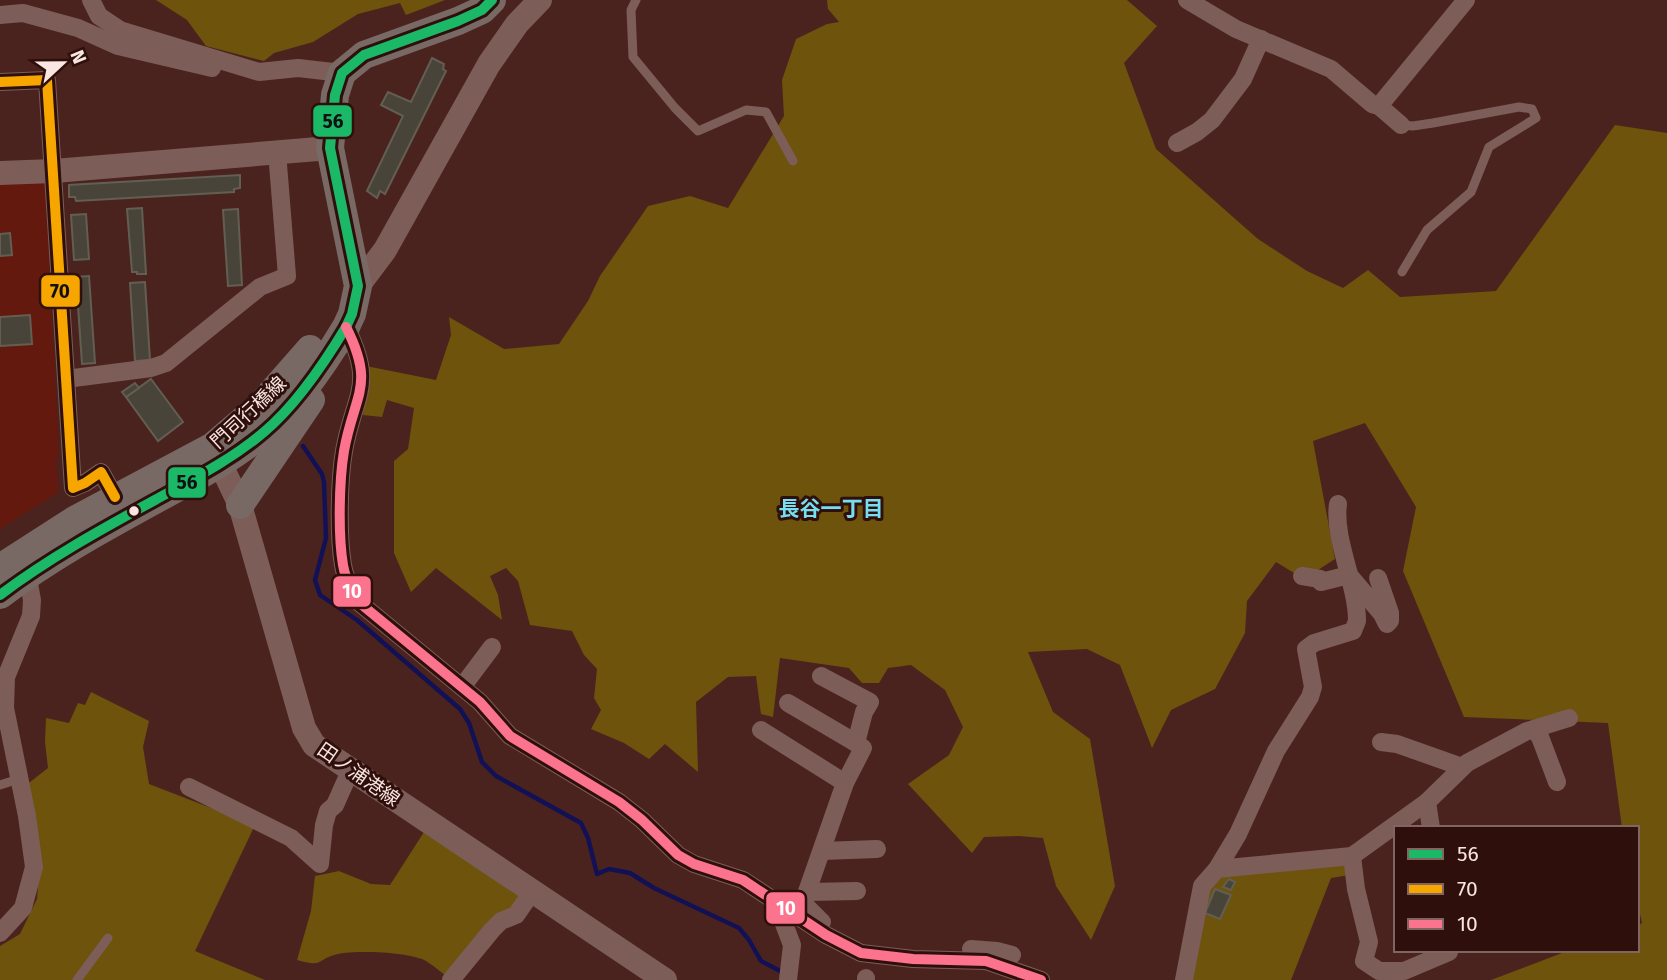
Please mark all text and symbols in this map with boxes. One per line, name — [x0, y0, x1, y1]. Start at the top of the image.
north arrow — [28, 28, 98, 98]
text: N — [65, 47, 91, 67]
line badge: 56 — [312, 104, 353, 138]
text: 56 — [323, 110, 344, 133]
line badge: 70 — [40, 274, 81, 308]
text: 70 — [50, 280, 70, 303]
street label: 門司行橋線 — [206, 372, 291, 453]
line badge: 56 — [167, 466, 207, 499]
text: 56 — [177, 471, 198, 494]
district label: 長谷一丁目 — [779, 496, 884, 522]
unlabelled marker — [127, 504, 141, 518]
line badge: 10 — [332, 575, 372, 608]
text: 10 — [342, 580, 362, 603]
street label: 田ノ浦港線 — [313, 738, 404, 811]
legend — [1394, 826, 1639, 952]
text: 56 — [1457, 841, 1479, 867]
text: 70 — [1457, 876, 1478, 902]
line badge: 10 — [765, 891, 806, 925]
text: 10 — [776, 897, 796, 920]
text: 10 — [1457, 911, 1478, 937]

